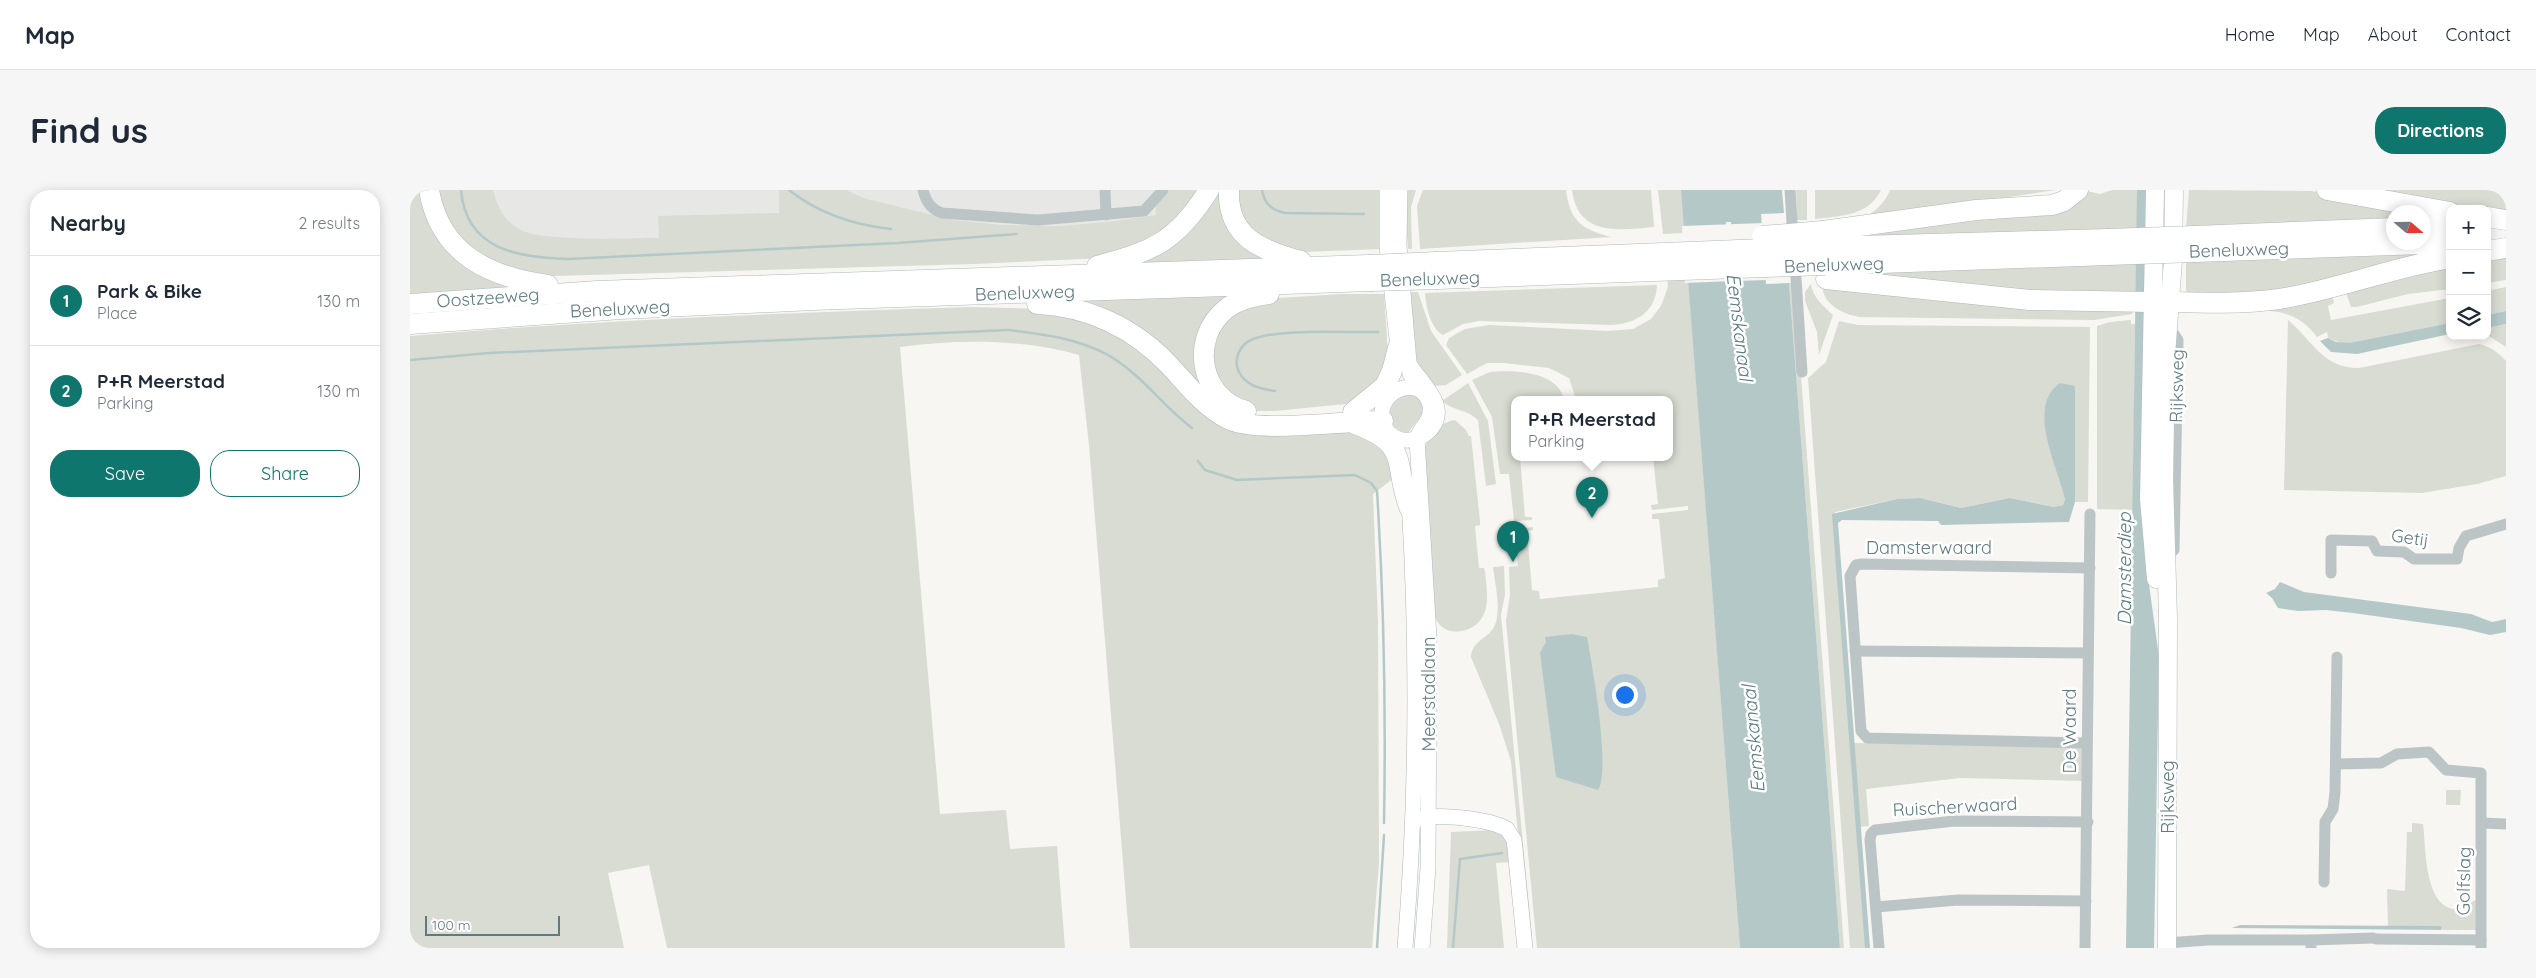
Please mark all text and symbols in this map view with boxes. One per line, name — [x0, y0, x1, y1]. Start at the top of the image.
text: Map — [25, 20, 75, 50]
text: Home — [2225, 23, 2275, 46]
text: Map — [2303, 23, 2340, 46]
text: About — [2368, 23, 2418, 46]
text: Contact — [2446, 23, 2511, 46]
button: Directions — [2375, 107, 2506, 154]
text: Find us — [30, 108, 148, 152]
north arrow — [2386, 205, 2431, 250]
map controls — [2446, 205, 2491, 340]
button: + — [2446, 205, 2491, 250]
text: Nearby — [50, 210, 126, 236]
text: 2 results — [298, 213, 360, 233]
street label: Beneluxweg — [2188, 236, 2290, 263]
button: − — [2446, 250, 2491, 295]
street label: Beneluxweg — [1783, 251, 1885, 278]
street label: Beneluxweg — [1379, 265, 1481, 292]
water label: Eemskanaal — [1722, 272, 1759, 385]
text: Park & Bike — [97, 279, 202, 303]
street label: Beneluxweg — [974, 279, 1076, 306]
street label: Oostzeeweg — [436, 282, 540, 313]
text: 1 — [63, 291, 69, 311]
text: 130 m — [317, 291, 360, 311]
street label: Beneluxweg — [569, 294, 671, 323]
button: layers — [2446, 295, 2491, 340]
text: Place — [97, 303, 137, 323]
street label: Rijksweg — [2164, 349, 2189, 423]
text: P+R Meerstad — [97, 369, 225, 393]
text: 2 — [61, 381, 71, 401]
text: 130 m — [317, 381, 360, 401]
text: Parking — [97, 393, 154, 413]
popup — [1511, 396, 1673, 461]
text: P+R Meerstad — [1528, 407, 1656, 431]
text: Parking — [1528, 431, 1585, 451]
button: Save — [50, 450, 200, 497]
button: Share — [210, 450, 360, 497]
pin: 2 — [1576, 477, 1608, 518]
water label: Damsterdiep — [2112, 511, 2136, 626]
pin: 1 — [1497, 521, 1529, 562]
street label: Getij — [2390, 524, 2430, 552]
street label: Damsterwaard — [1866, 536, 1992, 559]
street label: Meerstadlaan — [1417, 636, 1440, 752]
your location — [1612, 682, 1638, 708]
water label: Eemskanaal — [1736, 682, 1770, 794]
street label: De Waard — [2058, 689, 2081, 773]
street label: Rijksweg — [2156, 760, 2179, 834]
street label: Ruischerwaard — [1892, 792, 2018, 821]
street label: Golfslag — [2451, 846, 2476, 916]
scale bar — [425, 913, 560, 936]
text: 100 m — [432, 916, 470, 934]

